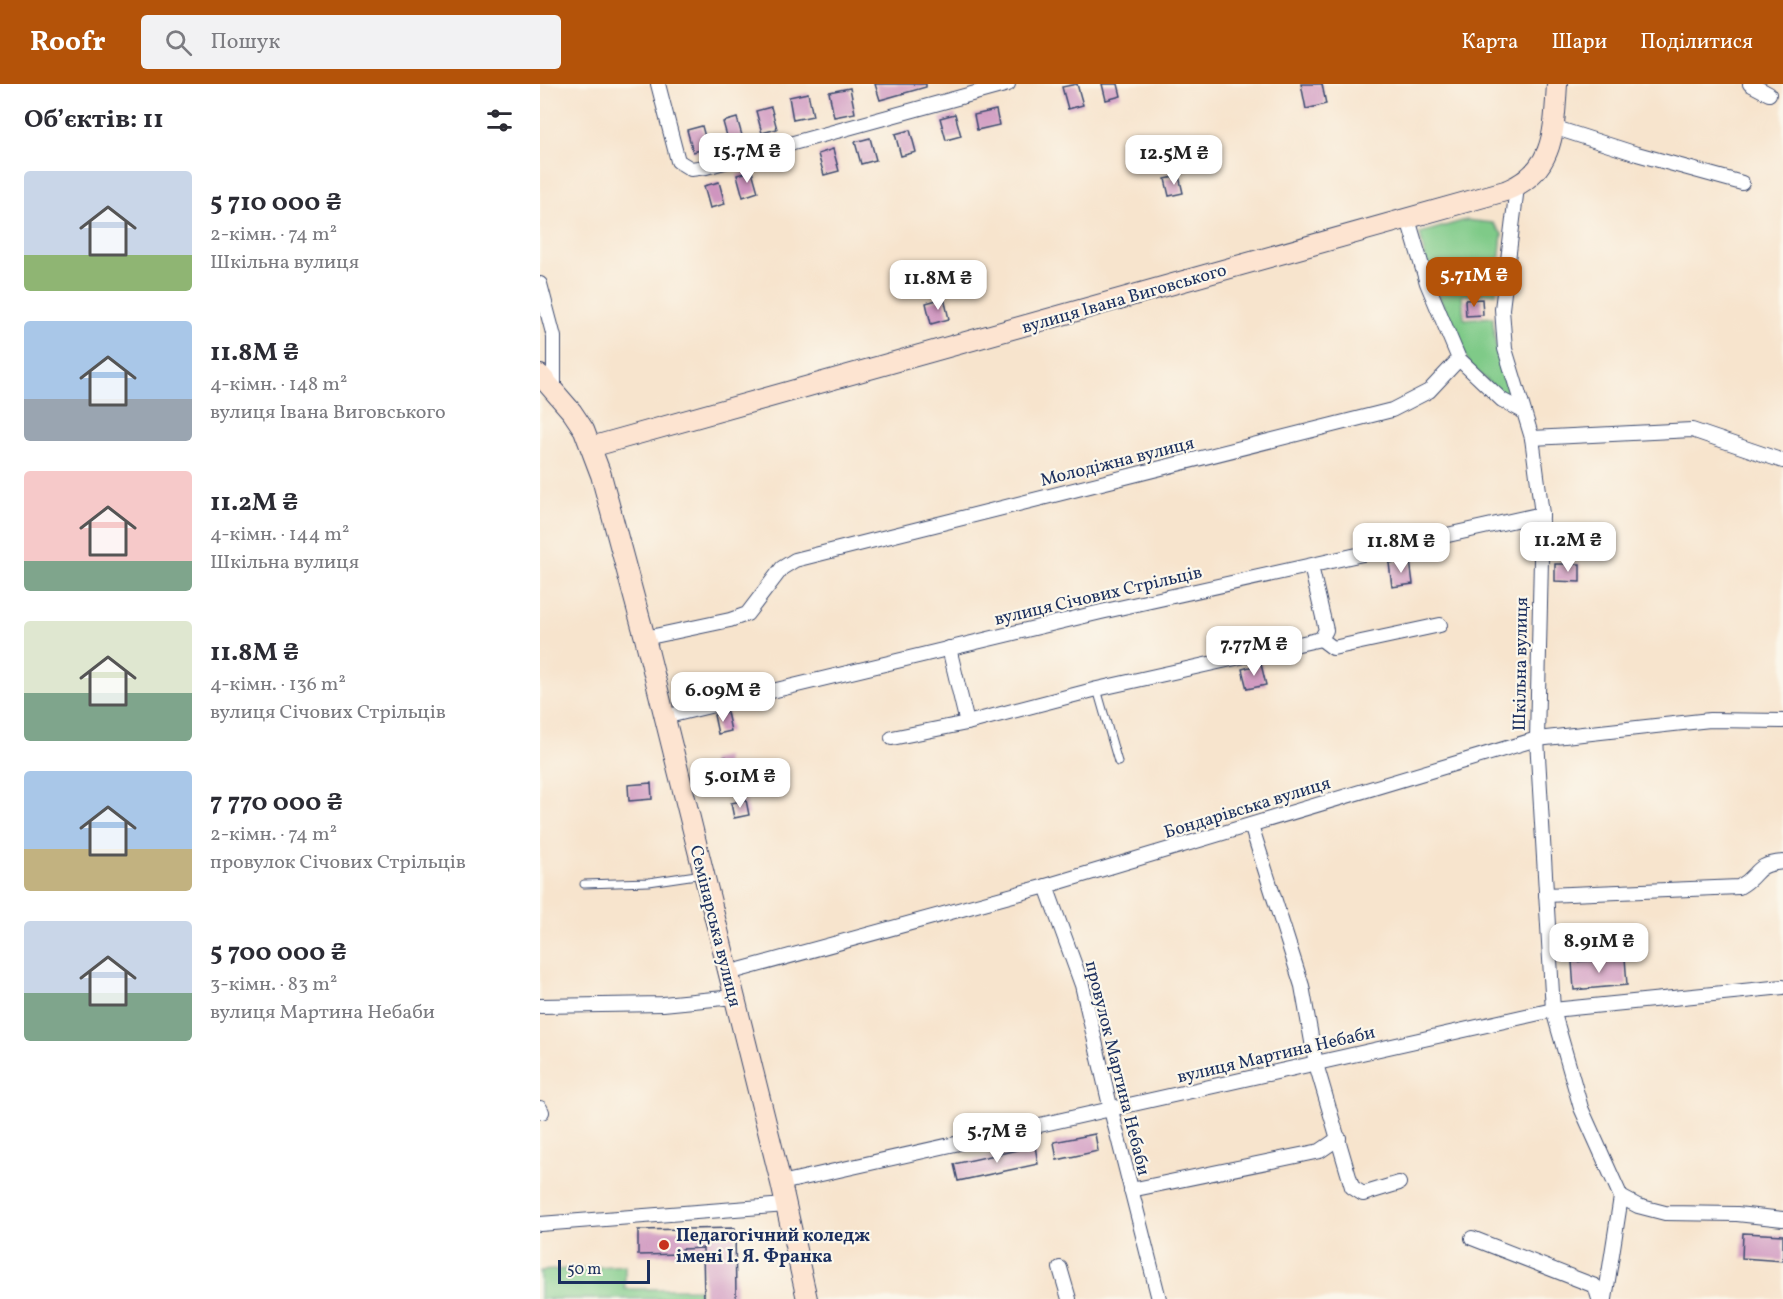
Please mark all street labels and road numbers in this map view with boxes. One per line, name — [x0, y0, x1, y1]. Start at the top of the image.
street label: вулиця Івана Виговського — [1019, 258, 1230, 341]
street label: Молодіжна вулиця — [1038, 431, 1197, 494]
street label: вулиця Січових Стрільців — [992, 560, 1205, 633]
street label: Шкільна вулиця — [1508, 597, 1535, 731]
street label: Бондарівська вулиця — [1161, 771, 1334, 846]
street label: Семінарська вулиця — [682, 843, 747, 1010]
street label: провулок Мартина Небаби — [1078, 958, 1155, 1178]
street label: вулиця Мартина Небаби — [1175, 1020, 1378, 1090]

